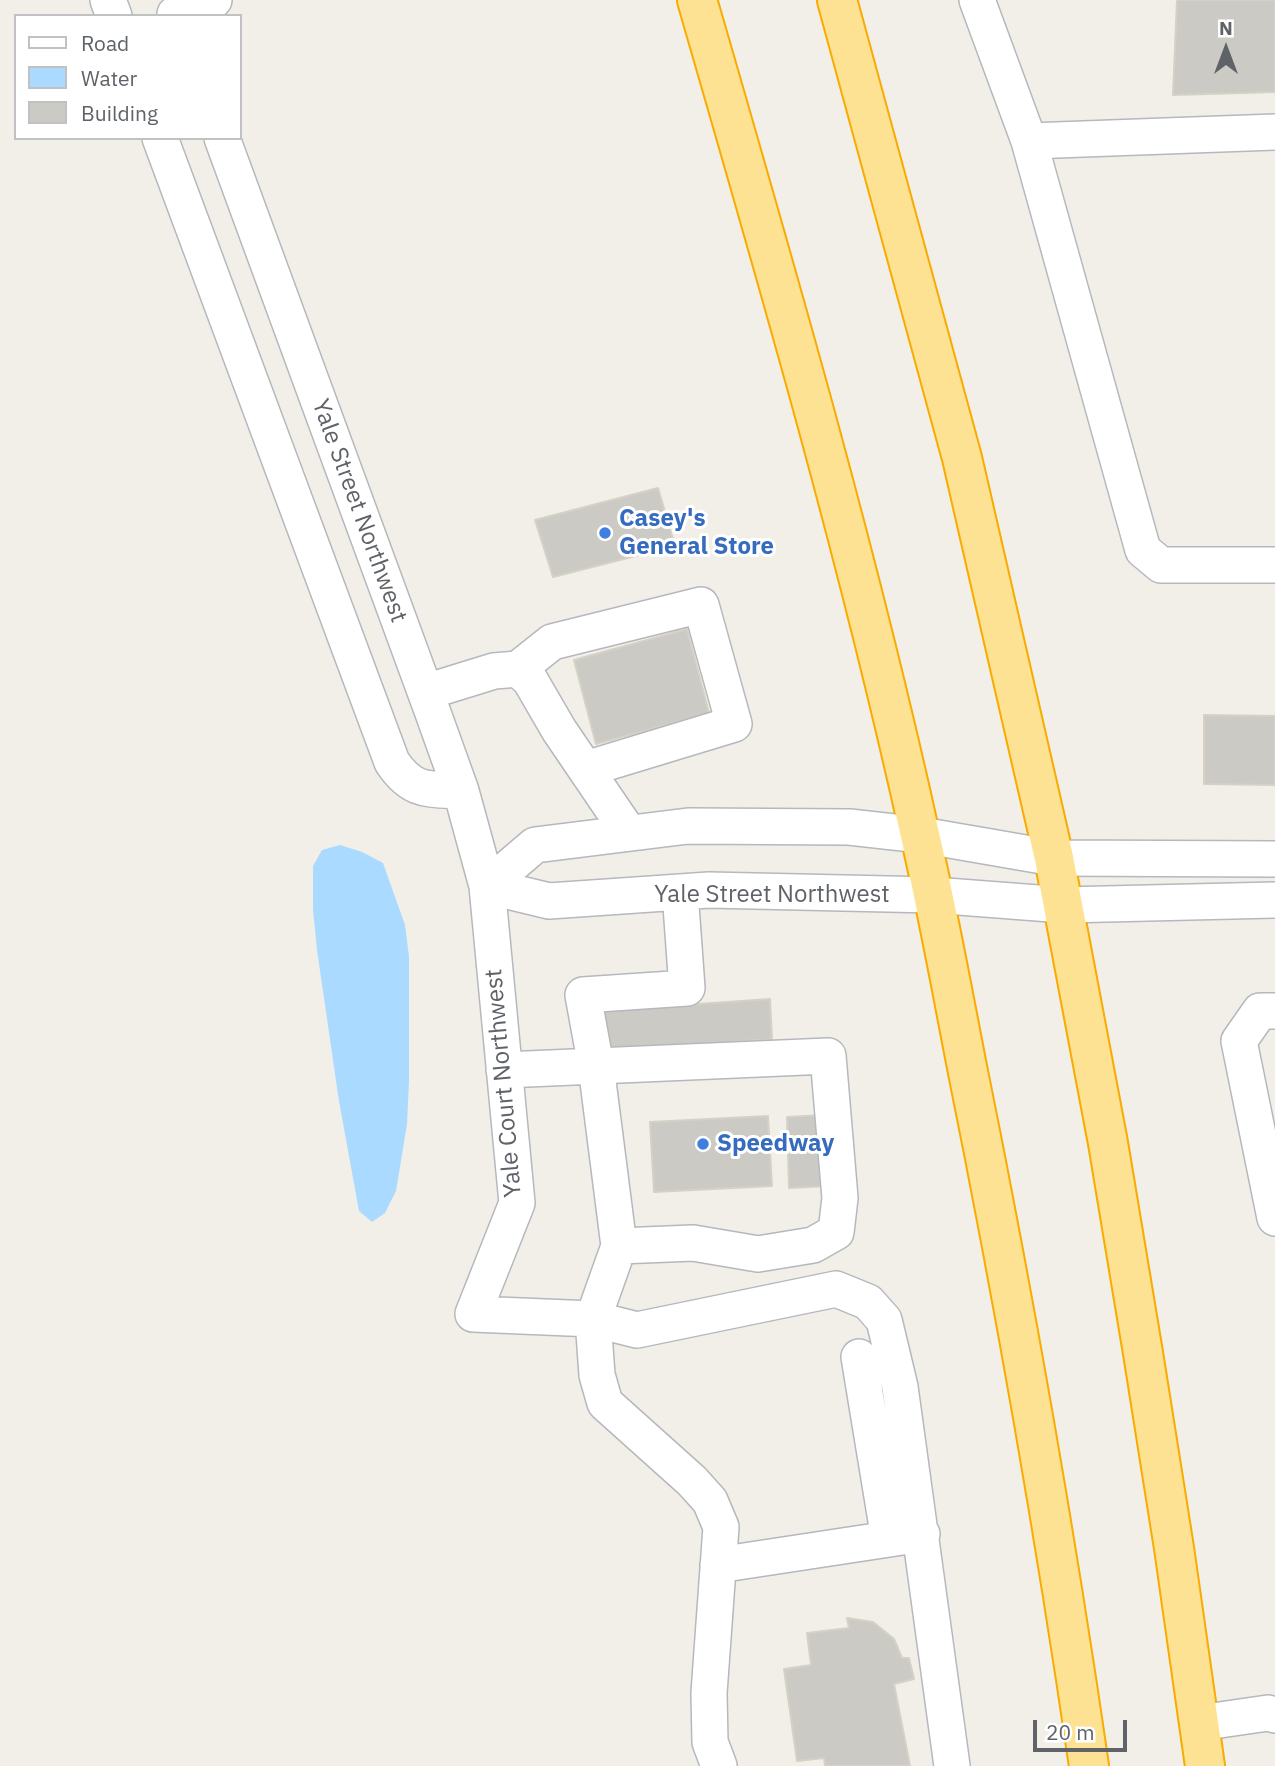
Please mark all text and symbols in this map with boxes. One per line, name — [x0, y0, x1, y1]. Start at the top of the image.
legend — [14, 14, 242, 140]
north arrow — [1191, 14, 1261, 84]
text: N — [1219, 16, 1233, 40]
text: Road — [81, 29, 129, 57]
text: Water — [81, 64, 137, 92]
text: Building — [81, 99, 158, 127]
street label: Yale Street Northwest — [305, 395, 413, 627]
place label: Casey's General Store — [619, 505, 774, 561]
marker: Casey's General Store — [597, 525, 613, 541]
street label: Yale Street Northwest — [654, 881, 890, 909]
street label: Yale Court Northwest — [480, 968, 528, 1198]
place label: Speedway — [717, 1130, 834, 1158]
marker: Speedway — [695, 1136, 711, 1152]
scale bar — [1037, 1706, 1132, 1750]
text: 20 m — [1046, 1718, 1095, 1746]

